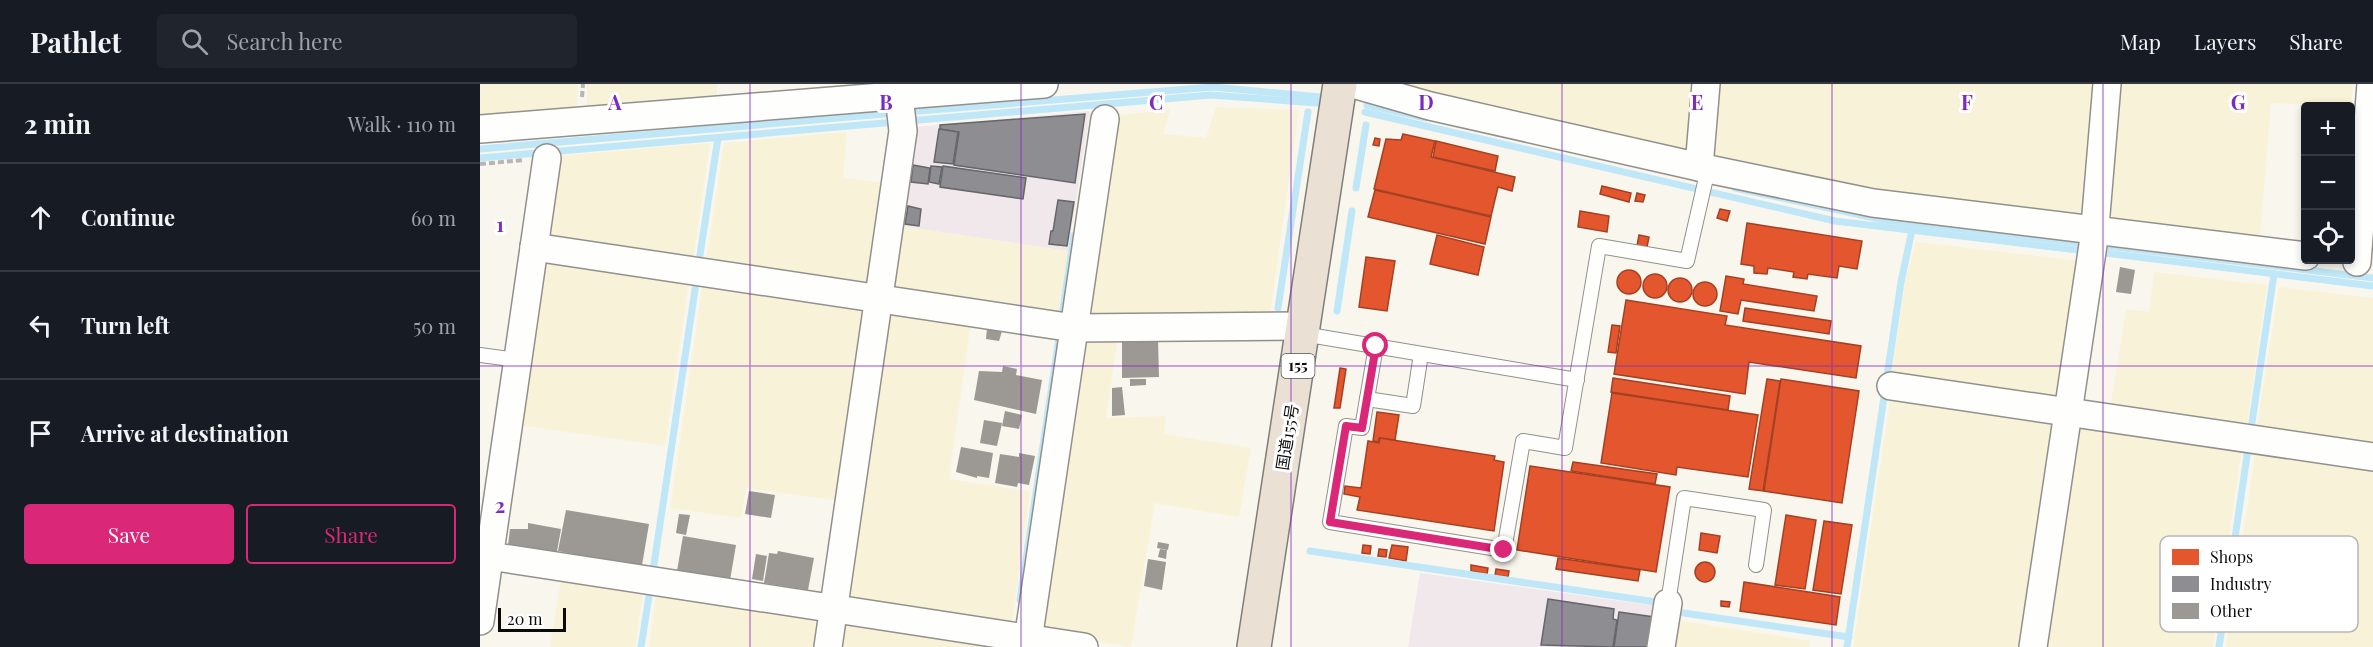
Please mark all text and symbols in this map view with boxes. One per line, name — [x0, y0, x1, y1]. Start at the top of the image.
search box — [157, 14, 577, 68]
text: Pathlet — [30, 23, 121, 60]
icon: search — [178, 25, 211, 58]
text: Search here — [226, 26, 343, 56]
text: Map — [2120, 27, 2161, 55]
text: Layers — [2194, 27, 2256, 55]
text: Share — [2289, 27, 2343, 55]
text: A — [607, 88, 622, 115]
text: B — [879, 88, 893, 115]
text: C — [1149, 88, 1163, 115]
text: D — [1418, 88, 1434, 115]
text: E — [1691, 88, 1703, 115]
text: F — [1961, 88, 1973, 115]
text: G — [2231, 88, 2246, 115]
map controls — [2301, 102, 2355, 264]
button: + — [2301, 102, 2355, 156]
text: 2 min — [24, 106, 91, 141]
text: Walk · 110 m — [348, 110, 456, 137]
button: − — [2301, 156, 2355, 210]
icon: ahead — [24, 201, 57, 234]
text: Continue — [81, 202, 175, 232]
text: 60 m — [411, 204, 456, 231]
text: 1 — [496, 210, 504, 237]
button: locate — [2301, 210, 2355, 264]
icon: left — [24, 309, 57, 342]
text: Turn left — [81, 310, 170, 340]
text: 50 m — [413, 312, 456, 339]
route start — [1362, 332, 1388, 358]
road number: 155 — [1282, 354, 1314, 378]
street label: 国道155号 — [1271, 402, 1302, 472]
icon: arrive — [24, 417, 57, 450]
text: Arrive at destination — [81, 418, 289, 448]
text: 2 — [495, 491, 505, 518]
button: Save — [24, 504, 234, 564]
button: Share — [246, 504, 456, 564]
route end — [1490, 536, 1516, 562]
legend — [2160, 536, 2358, 632]
text: Shops — [2210, 546, 2253, 567]
text: Industry — [2210, 573, 2272, 594]
text: Other — [2210, 600, 2252, 621]
scale bar — [498, 605, 566, 632]
text: 20 m — [507, 608, 542, 629]

